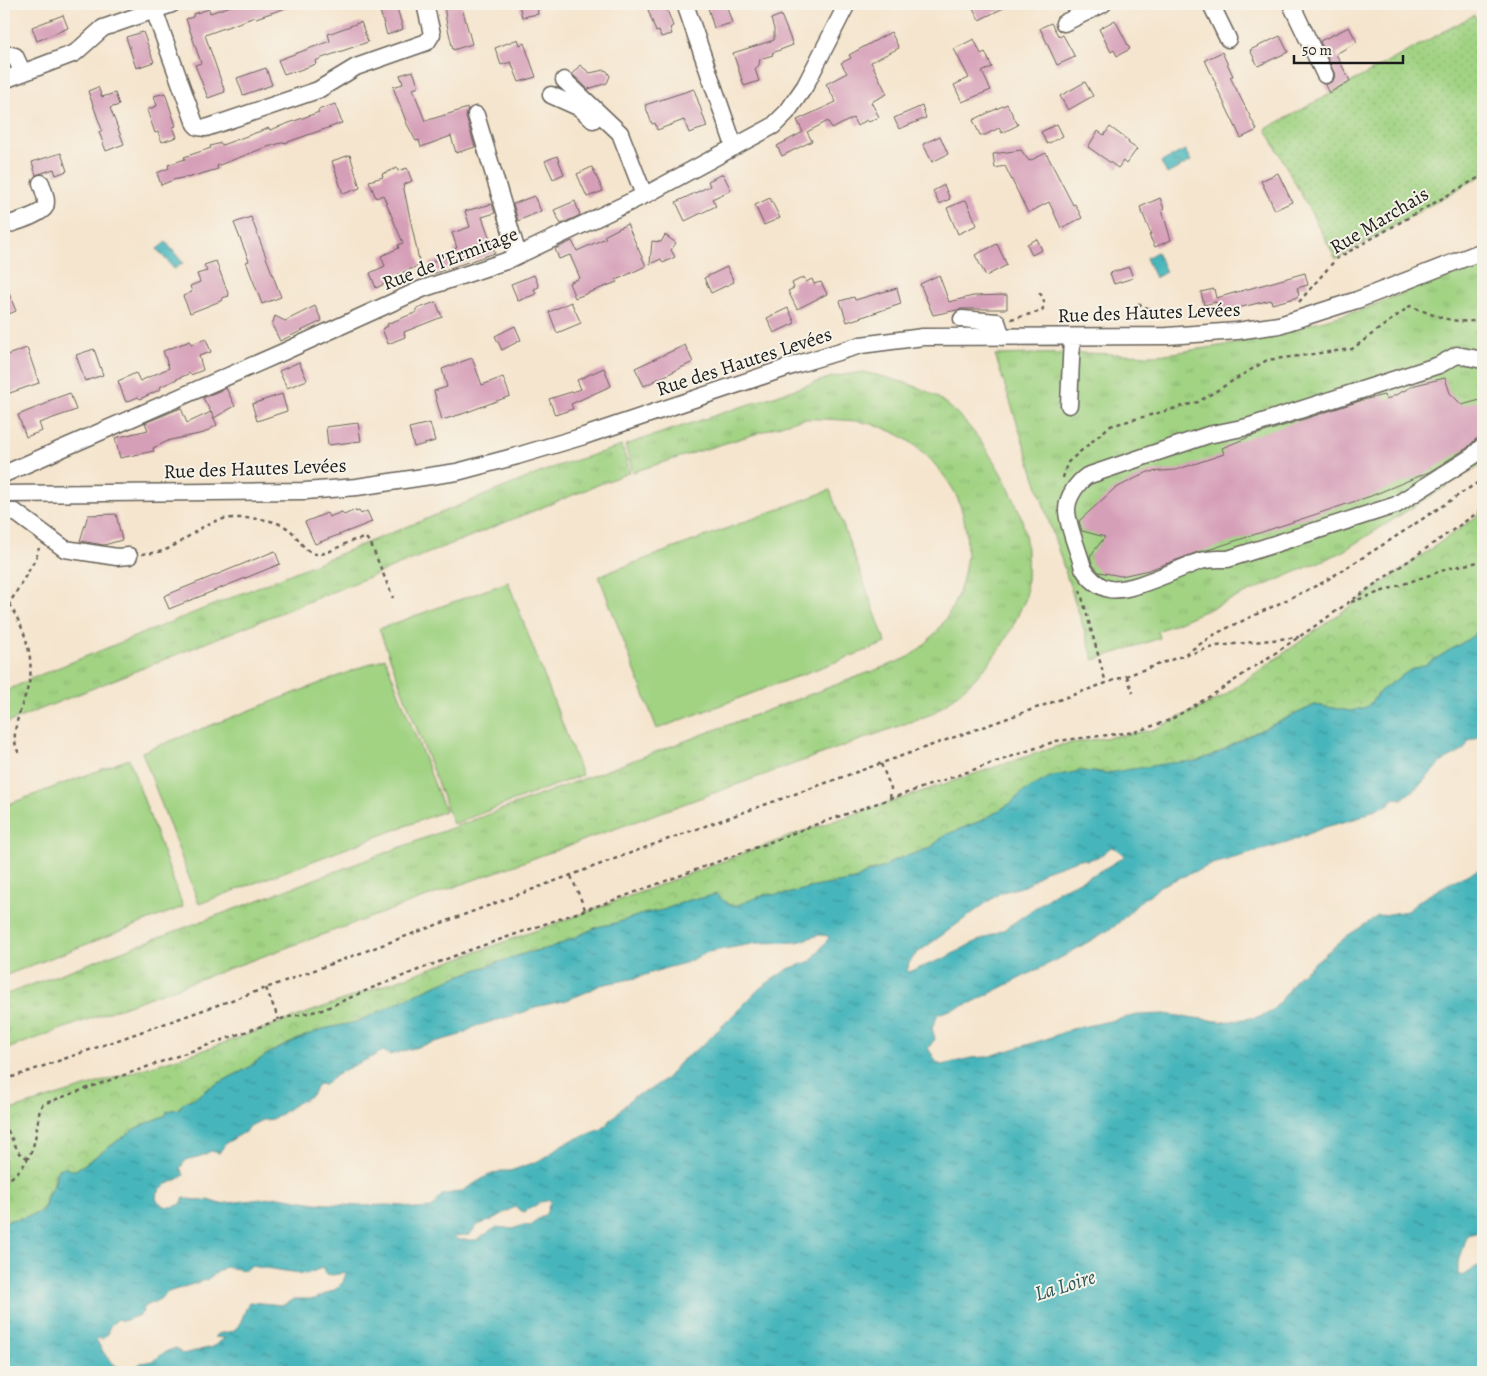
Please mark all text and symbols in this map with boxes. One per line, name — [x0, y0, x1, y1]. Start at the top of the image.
scale bar — [1294, 32, 1403, 64]
text: 50 m — [1302, 40, 1332, 60]
street label: Rue Marchais — [1325, 180, 1434, 261]
street label: Rue de l'Ermitage — [378, 220, 522, 297]
street label: Rue des Hautes Levées — [1057, 296, 1241, 329]
street label: Rue des Hautes Levées — [653, 320, 835, 403]
street label: Rue des Hautes Levées — [163, 452, 347, 485]
water label: La Loire — [1031, 1262, 1099, 1307]

